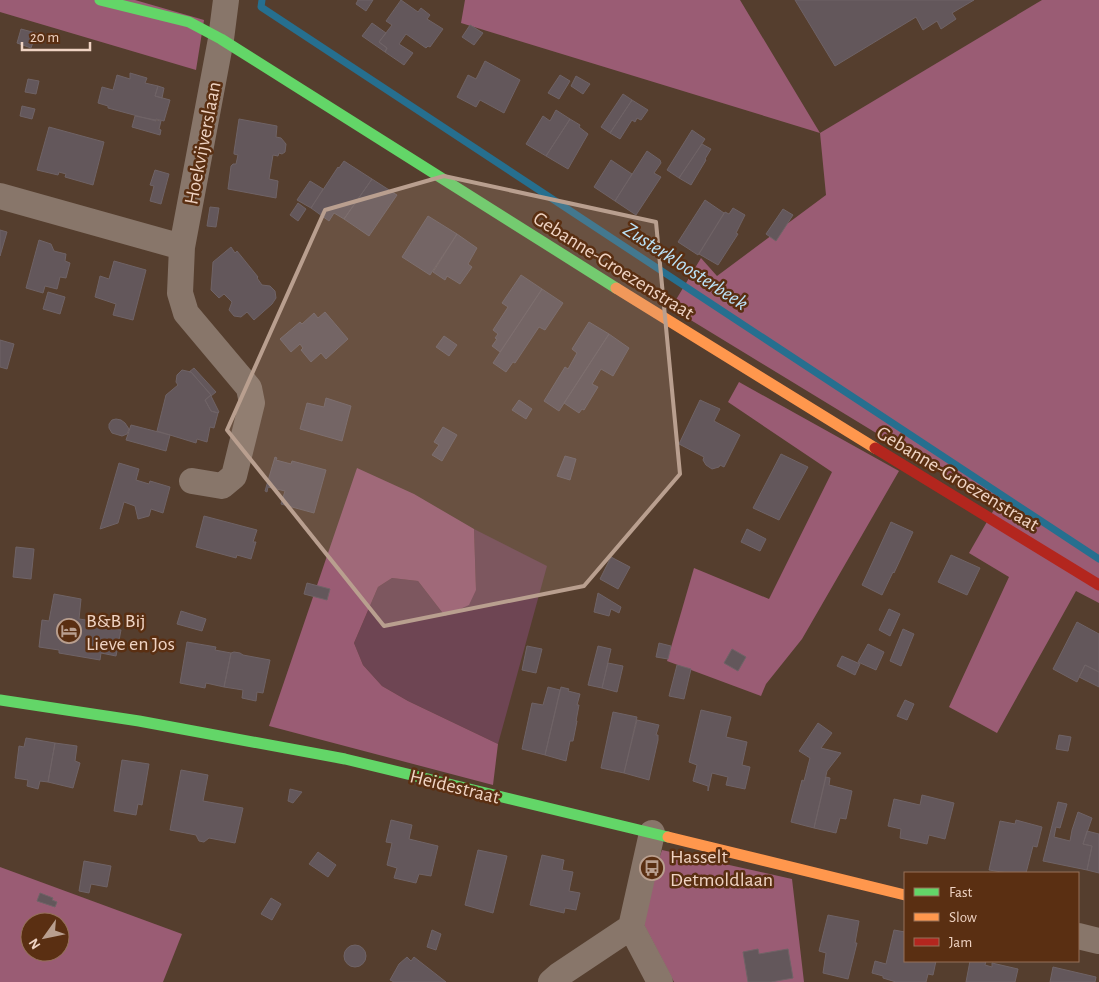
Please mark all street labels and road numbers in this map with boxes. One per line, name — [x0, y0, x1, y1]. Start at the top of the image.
street label: Hoekvijverslaan — [181, 80, 225, 206]
street label: Gebanne-Groezenstraat — [530, 208, 698, 324]
street label: Gebanne-Groezenstraat — [873, 423, 1043, 535]
street label: Heidestraat — [408, 766, 502, 808]

